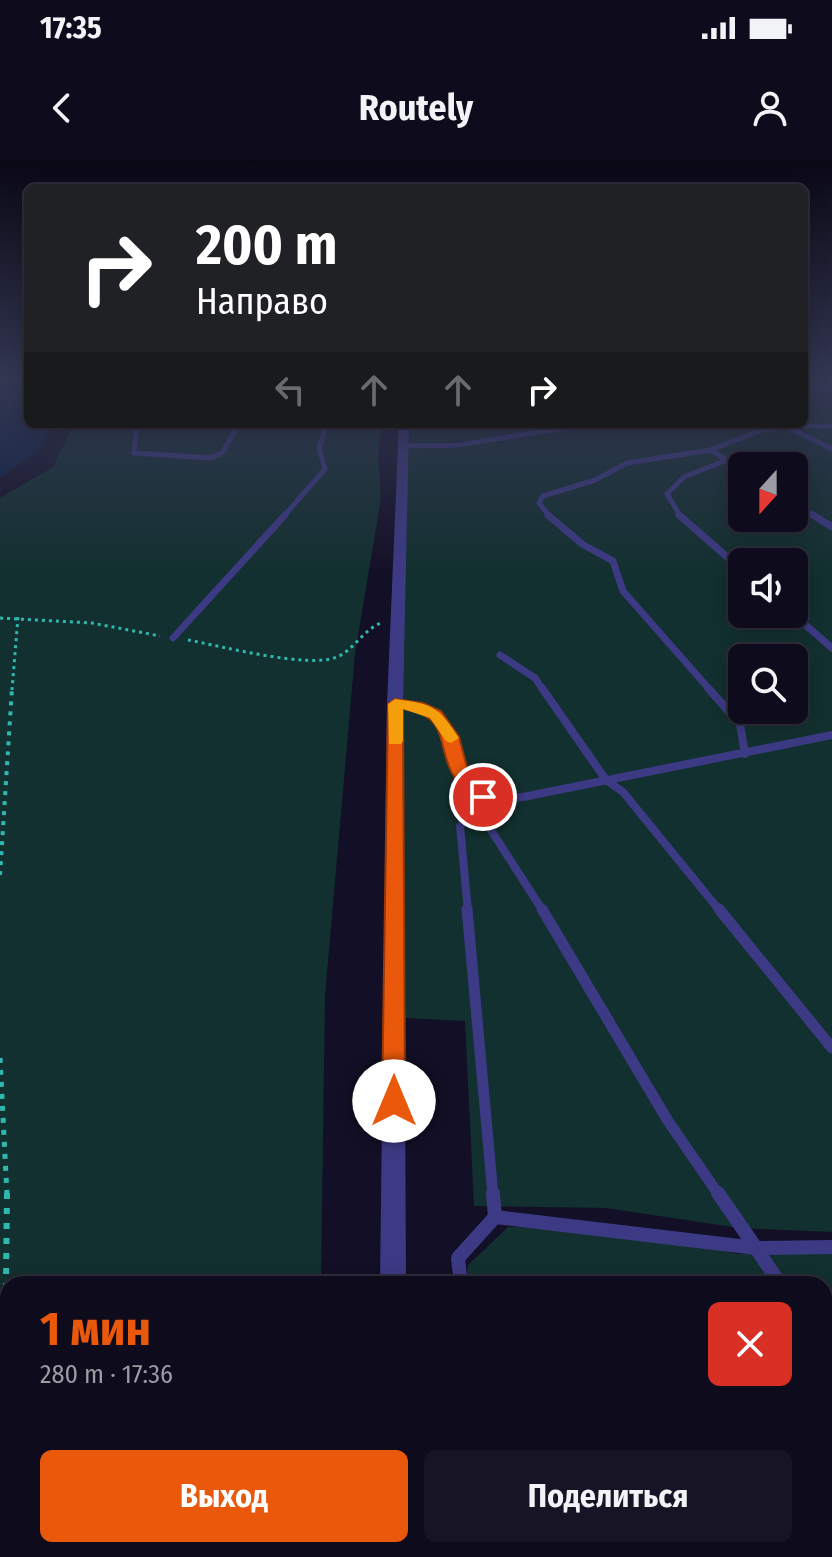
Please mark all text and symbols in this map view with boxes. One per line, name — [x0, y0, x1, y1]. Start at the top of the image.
text: 17:35 — [40, 10, 102, 46]
icon: back — [40, 86, 84, 130]
text: Routely — [359, 86, 473, 130]
icon: person — [748, 86, 792, 130]
text: 200 m — [196, 212, 337, 279]
icon: right — [64, 216, 168, 320]
text: Направо — [196, 280, 328, 324]
icon: left — [268, 368, 312, 412]
icon: ahead — [352, 368, 396, 412]
icon: ahead — [436, 368, 480, 412]
icon: right — [520, 368, 564, 412]
north arrow — [728, 452, 808, 532]
map controls — [728, 452, 808, 724]
button: sound — [728, 548, 808, 628]
button: search — [728, 644, 808, 724]
pin — [449, 763, 517, 831]
icon: arrive — [461, 775, 505, 819]
position arrow — [352, 1059, 436, 1143]
text: 1 мин — [40, 1300, 151, 1358]
button: close — [708, 1302, 792, 1386]
text: 280 m · 17:36 — [40, 1359, 173, 1390]
button: Выход — [40, 1450, 408, 1542]
button: Поделиться — [424, 1450, 792, 1542]

